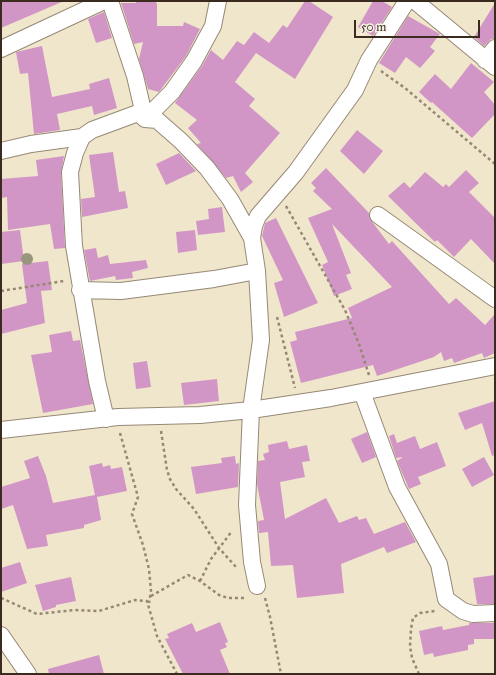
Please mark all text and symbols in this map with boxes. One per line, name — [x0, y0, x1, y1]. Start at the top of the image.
scale bar — [356, 12, 482, 38]
text: 50 m — [361, 20, 386, 34]

